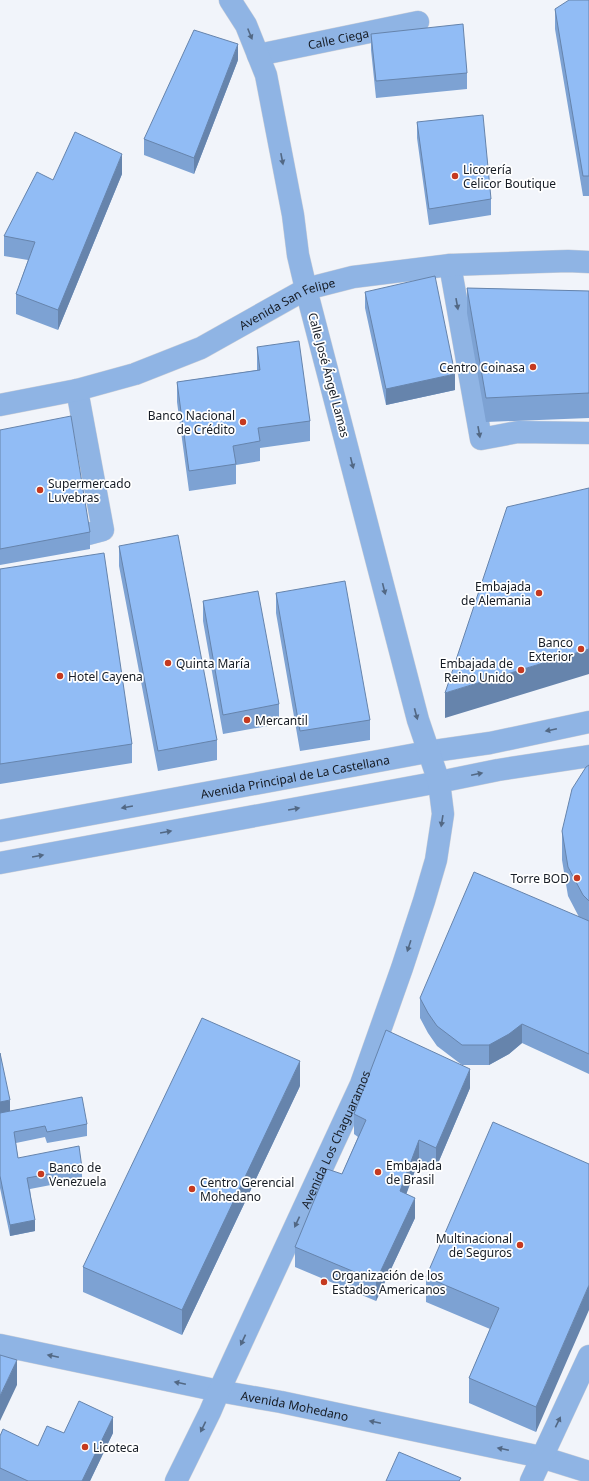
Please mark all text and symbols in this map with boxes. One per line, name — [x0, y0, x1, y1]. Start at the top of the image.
street label: Calle Ciega — [306, 24, 370, 53]
one-way arrow — [247, 28, 253, 40]
one-way arrow — [280, 153, 286, 165]
place label: Licorería Celicor Boutique — [463, 161, 556, 192]
marker: Licorería Celicor Boutique — [450, 171, 460, 181]
street label: Avenida San Felipe — [236, 273, 337, 334]
one-way arrow — [454, 298, 460, 310]
street label: Calle José Ángel Lamas — [304, 311, 354, 440]
place label: Centro Coinasa — [439, 359, 525, 376]
marker: Centro Coinasa — [528, 362, 538, 372]
place label: Banco Nacional de Crédito — [148, 407, 235, 438]
marker: Banco Nacional de Crédito — [238, 417, 248, 427]
one-way arrow — [477, 426, 483, 438]
one-way arrow — [349, 456, 355, 469]
place label: Supermercado Luvebras — [48, 475, 131, 506]
marker: Supermercado Luvebras — [35, 485, 45, 495]
place label: Embajada de Alemania — [461, 578, 531, 609]
one-way arrow — [381, 583, 387, 595]
marker: Embajada de Alemania — [534, 588, 544, 598]
place label: Banco Exterior — [529, 634, 573, 665]
marker: Banco Exterior — [576, 644, 586, 654]
place label: Quinta María — [176, 655, 250, 672]
place label: Embajada de Reino Unido — [440, 655, 513, 686]
marker: Quinta María — [163, 658, 173, 668]
marker: Embajada de Reino Unido — [516, 665, 526, 675]
place label: Hotel Cayena — [68, 668, 143, 685]
marker: Hotel Cayena — [55, 671, 65, 681]
one-way arrow — [414, 708, 420, 721]
place label: Mercantil — [255, 712, 308, 729]
marker: Mercantil — [242, 715, 252, 725]
one-way arrow — [545, 728, 557, 734]
street label: Avenida Principal de La Castellana — [199, 751, 391, 802]
one-way arrow — [471, 771, 483, 777]
one-way arrow — [121, 805, 133, 811]
one-way arrow — [288, 806, 300, 812]
one-way arrow — [439, 815, 445, 827]
one-way arrow — [160, 829, 172, 835]
one-way arrow — [32, 853, 44, 859]
place label: Torre BOD — [510, 870, 569, 887]
marker: Torre BOD — [572, 873, 582, 883]
one-way arrow — [406, 941, 412, 953]
street label: Avenida Los Chaguaramos — [296, 1068, 374, 1211]
place label: Embajada de Brasil — [386, 1157, 442, 1188]
place label: Banco de Venezuela — [49, 1159, 106, 1190]
marker: Embajada de Brasil — [373, 1167, 383, 1177]
marker: Banco de Venezuela — [36, 1169, 46, 1179]
place label: Centro Gerencial Mohedano — [200, 1174, 294, 1205]
marker: Centro Gerencial Mohedano — [187, 1184, 197, 1194]
one-way arrow — [294, 1216, 300, 1228]
place label: Multinacional de Seguros — [436, 1230, 512, 1261]
marker: Multinacional de Seguros — [515, 1240, 525, 1250]
place label: Organización de los Estados Americanos — [332, 1267, 446, 1298]
marker: Organización de los Estados Americanos — [319, 1277, 329, 1287]
one-way arrow — [239, 1334, 246, 1346]
one-way arrow — [47, 1353, 59, 1359]
one-way arrow — [174, 1379, 187, 1385]
street label: Avenida Mohedano — [240, 1387, 350, 1425]
one-way arrow — [555, 1417, 561, 1428]
one-way arrow — [369, 1419, 382, 1425]
one-way arrow — [200, 1421, 206, 1432]
place label: Licoteca — [93, 1439, 139, 1456]
marker: Licoteca — [80, 1442, 90, 1452]
one-way arrow — [496, 1446, 509, 1452]

